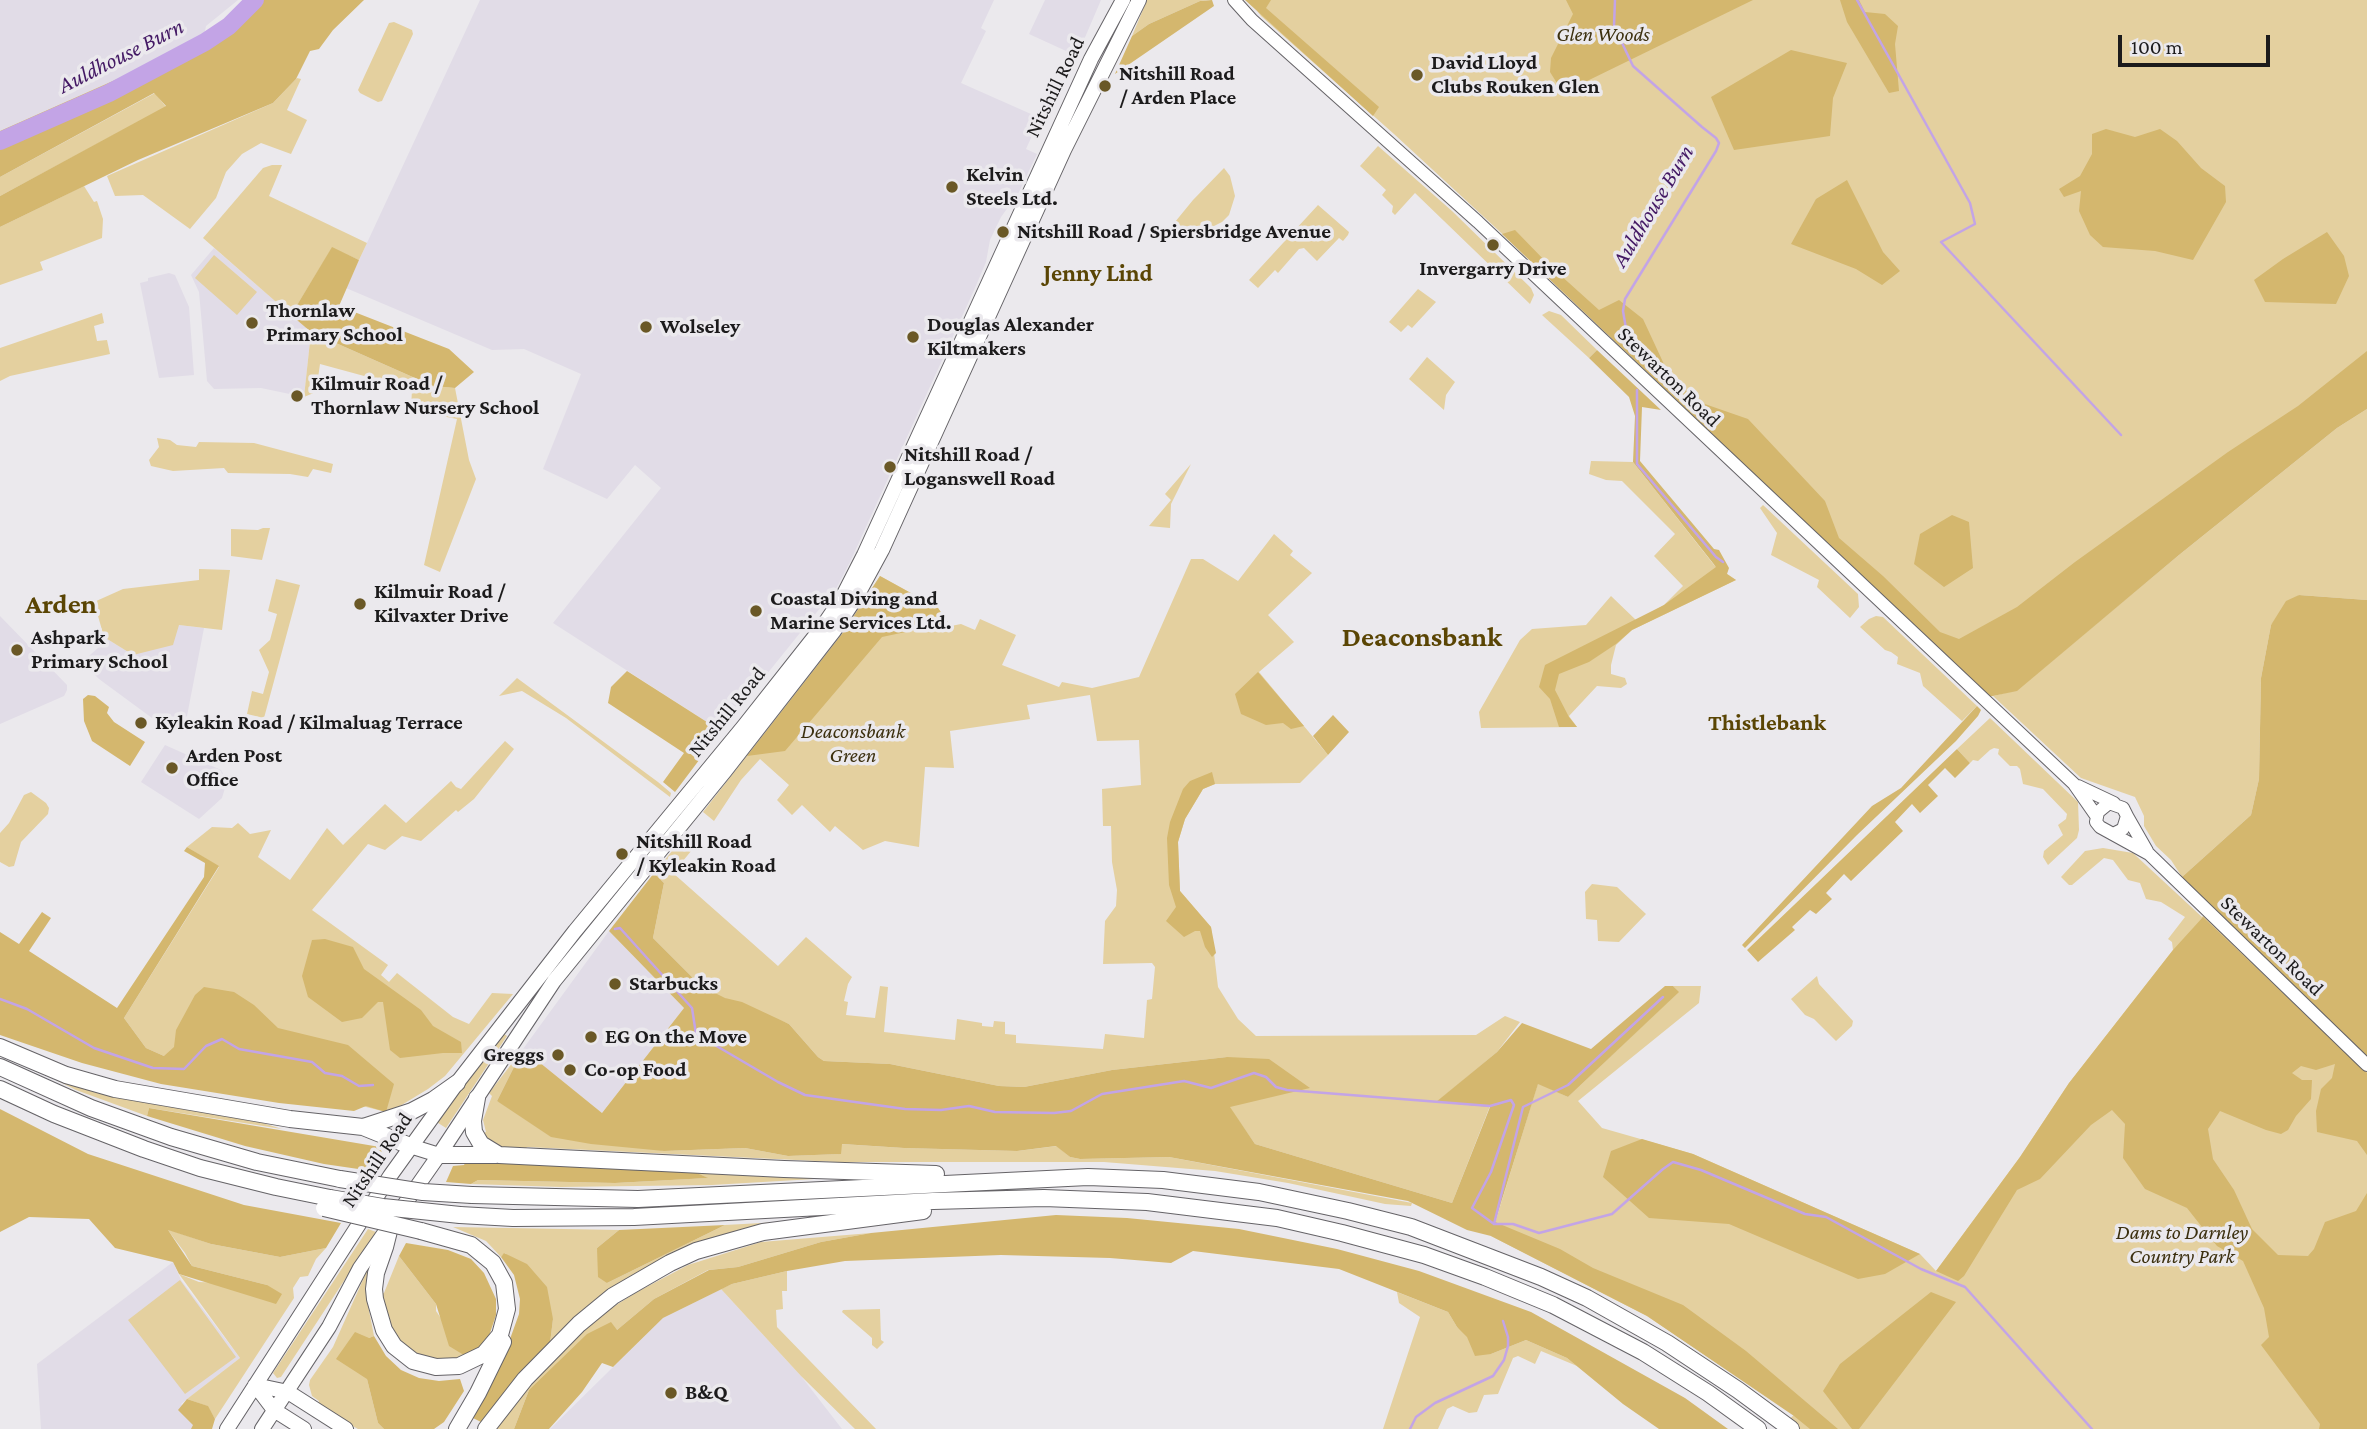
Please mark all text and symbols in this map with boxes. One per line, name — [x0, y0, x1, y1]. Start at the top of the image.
water label: Auldhouse Burn — [54, 13, 188, 99]
scale bar — [2122, 21, 2274, 65]
park label: Glen Woods — [1556, 22, 1650, 48]
street label: Nitshill Road — [1020, 33, 1090, 141]
text: 100 m — [2131, 35, 2183, 59]
place label: David Lloyd Clubs Rouken Glen — [1431, 50, 1600, 100]
place label: Nitshill Road / Arden Place — [1119, 61, 1236, 111]
marker: David Lloyd Clubs Rouken Glen — [1409, 67, 1425, 83]
marker: Nitshill Road / Arden Place — [1097, 78, 1113, 94]
water label: Auldhouse Burn — [1606, 140, 1700, 272]
place label: Kelvin Steels Ltd. — [966, 162, 1058, 212]
marker: Kelvin Steels Ltd. — [944, 179, 960, 195]
place label: Nitshill Road / Spiersbridge Avenue — [1017, 219, 1331, 245]
marker: Nitshill Road / Spiersbridge Avenue — [995, 224, 1011, 240]
marker: Invergarry Drive — [1485, 237, 1501, 253]
place label: Invergarry Drive — [1419, 256, 1567, 282]
district label: Jenny Lind — [1043, 260, 1153, 288]
place label: Thornlaw Primary School — [266, 298, 403, 348]
place label: Douglas Alexander Kiltmakers — [927, 312, 1094, 362]
place label: Wolseley — [660, 314, 740, 340]
marker: Thornlaw Primary School — [244, 315, 260, 331]
marker: Wolseley — [638, 319, 654, 335]
street label: Stewarton Road — [1612, 322, 1726, 432]
marker: Douglas Alexander Kiltmakers — [905, 329, 921, 345]
place label: Kilmuir Road / Thornlaw Nursery School — [311, 371, 539, 421]
marker: Kilmuir Road / Thornlaw Nursery School — [289, 388, 305, 404]
place label: Nitshill Road / Loganswell Road — [904, 442, 1055, 492]
marker: Nitshill Road / Loganswell Road — [882, 459, 898, 475]
place label: Kilmuir Road / Kilvaxter Drive — [374, 579, 508, 629]
place label: Coastal Diving and Marine Services Ltd. — [770, 586, 951, 636]
district label: Arden — [25, 587, 97, 621]
marker: Kilmuir Road / Kilvaxter Drive — [352, 596, 368, 612]
marker: Coastal Diving and Marine Services Ltd. — [748, 603, 764, 619]
district label: Deaconsbank — [1342, 620, 1502, 654]
place label: Ashpark Primary School — [31, 625, 168, 675]
marker: Ashpark Primary School — [9, 642, 25, 658]
street label: Nitshill Road — [683, 662, 771, 762]
district label: Thistlebank — [1708, 709, 1826, 737]
place label: Kyleakin Road / Kilmaluag Terrace — [155, 710, 463, 736]
marker: Kyleakin Road / Kilmaluag Terrace — [133, 715, 149, 731]
park label: Deaconsbank Green — [801, 719, 905, 769]
place label: Arden Post Office — [186, 743, 282, 793]
marker: Arden Post Office — [164, 760, 180, 776]
place label: Nitshill Road / Kyleakin Road — [636, 829, 776, 879]
marker: Nitshill Road / Kyleakin Road — [614, 846, 630, 862]
street label: Stewarton Road — [2215, 891, 2329, 1001]
place label: Starbucks — [629, 971, 718, 997]
marker: Starbucks — [607, 976, 623, 992]
place label: EG On the Move — [605, 1024, 747, 1050]
marker: EG On the Move — [583, 1029, 599, 1045]
place label: Greggs — [483, 1042, 544, 1068]
marker: Greggs — [550, 1047, 566, 1063]
place label: Co-op Food — [584, 1057, 686, 1083]
marker: Co-op Food — [562, 1062, 578, 1078]
street label: Nitshill Road — [336, 1108, 418, 1212]
park label: Dams to Darnley Country Park — [2116, 1220, 2248, 1270]
place label: B&Q — [685, 1380, 728, 1406]
marker: B&Q — [663, 1385, 679, 1401]

